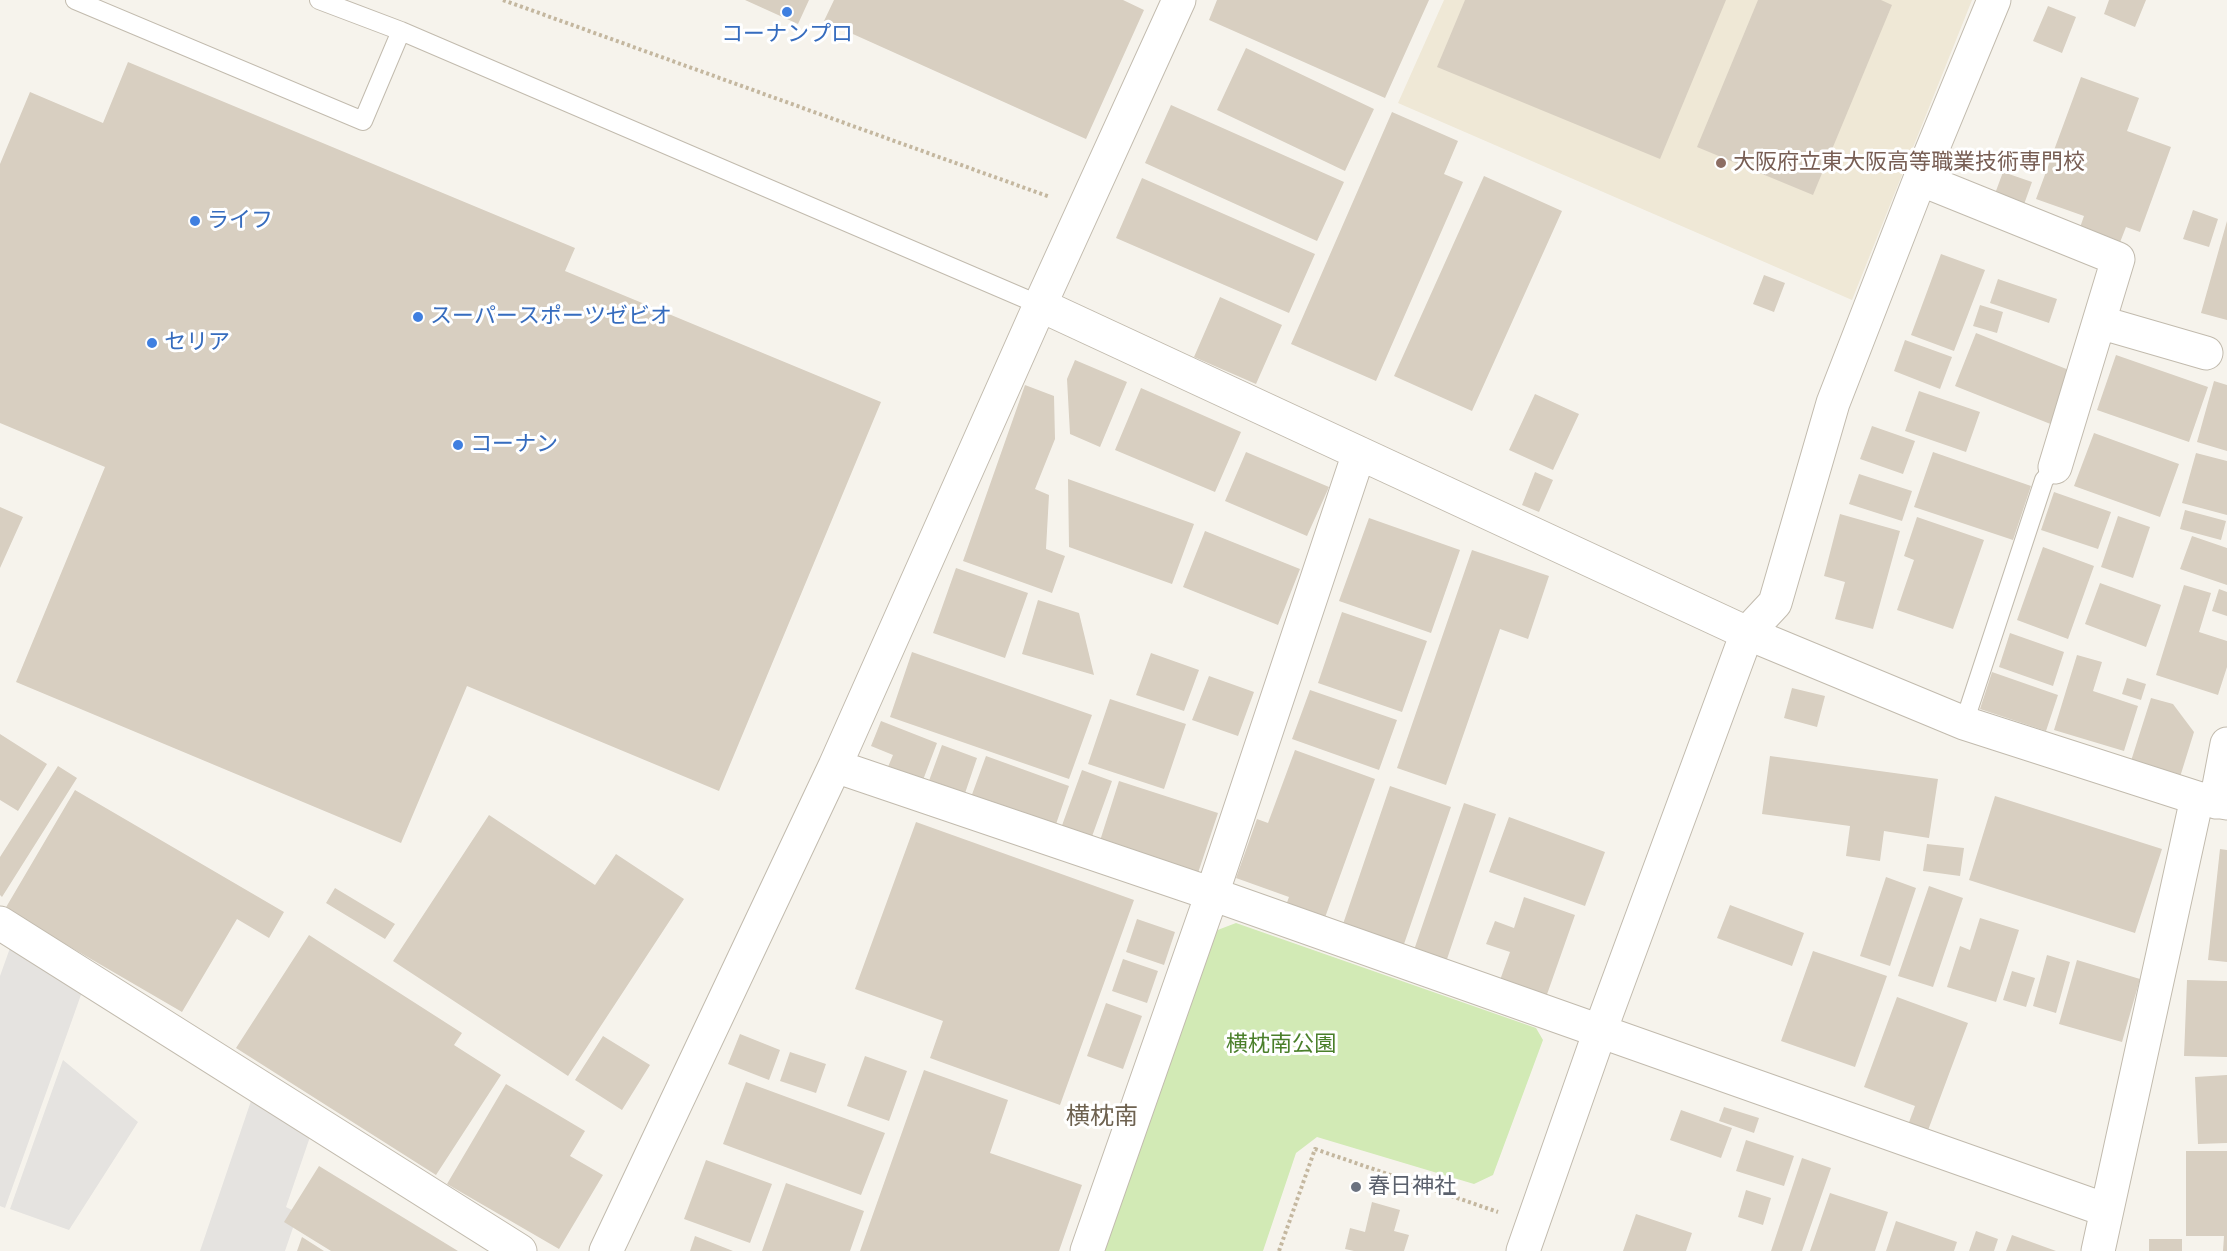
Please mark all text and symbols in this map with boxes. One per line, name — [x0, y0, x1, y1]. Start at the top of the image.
marker: コーナンプロ — [780, 5, 794, 19]
place label: コーナンプロ — [721, 22, 853, 48]
place label: 大阪府立東大阪高等職業技術専門校 — [1733, 150, 2085, 176]
marker: 大阪府立東大阪高等職業技術専門校 — [1714, 156, 1728, 170]
place label: ライフ — [207, 208, 273, 234]
marker: ライフ — [188, 214, 202, 228]
place label: スーパースポーツゼビオ — [430, 304, 672, 330]
marker: スーパースポーツゼビオ — [411, 310, 425, 324]
place label: セリア — [164, 330, 230, 356]
marker: セリア — [145, 336, 159, 350]
place label: コーナン — [470, 432, 558, 458]
marker: コーナン — [451, 438, 465, 452]
park label: 横枕南公園 — [1226, 1032, 1336, 1058]
district label: 横枕南 — [1066, 1104, 1138, 1132]
place label: 春日神社 — [1368, 1174, 1456, 1200]
marker: 春日神社 — [1349, 1180, 1363, 1194]

